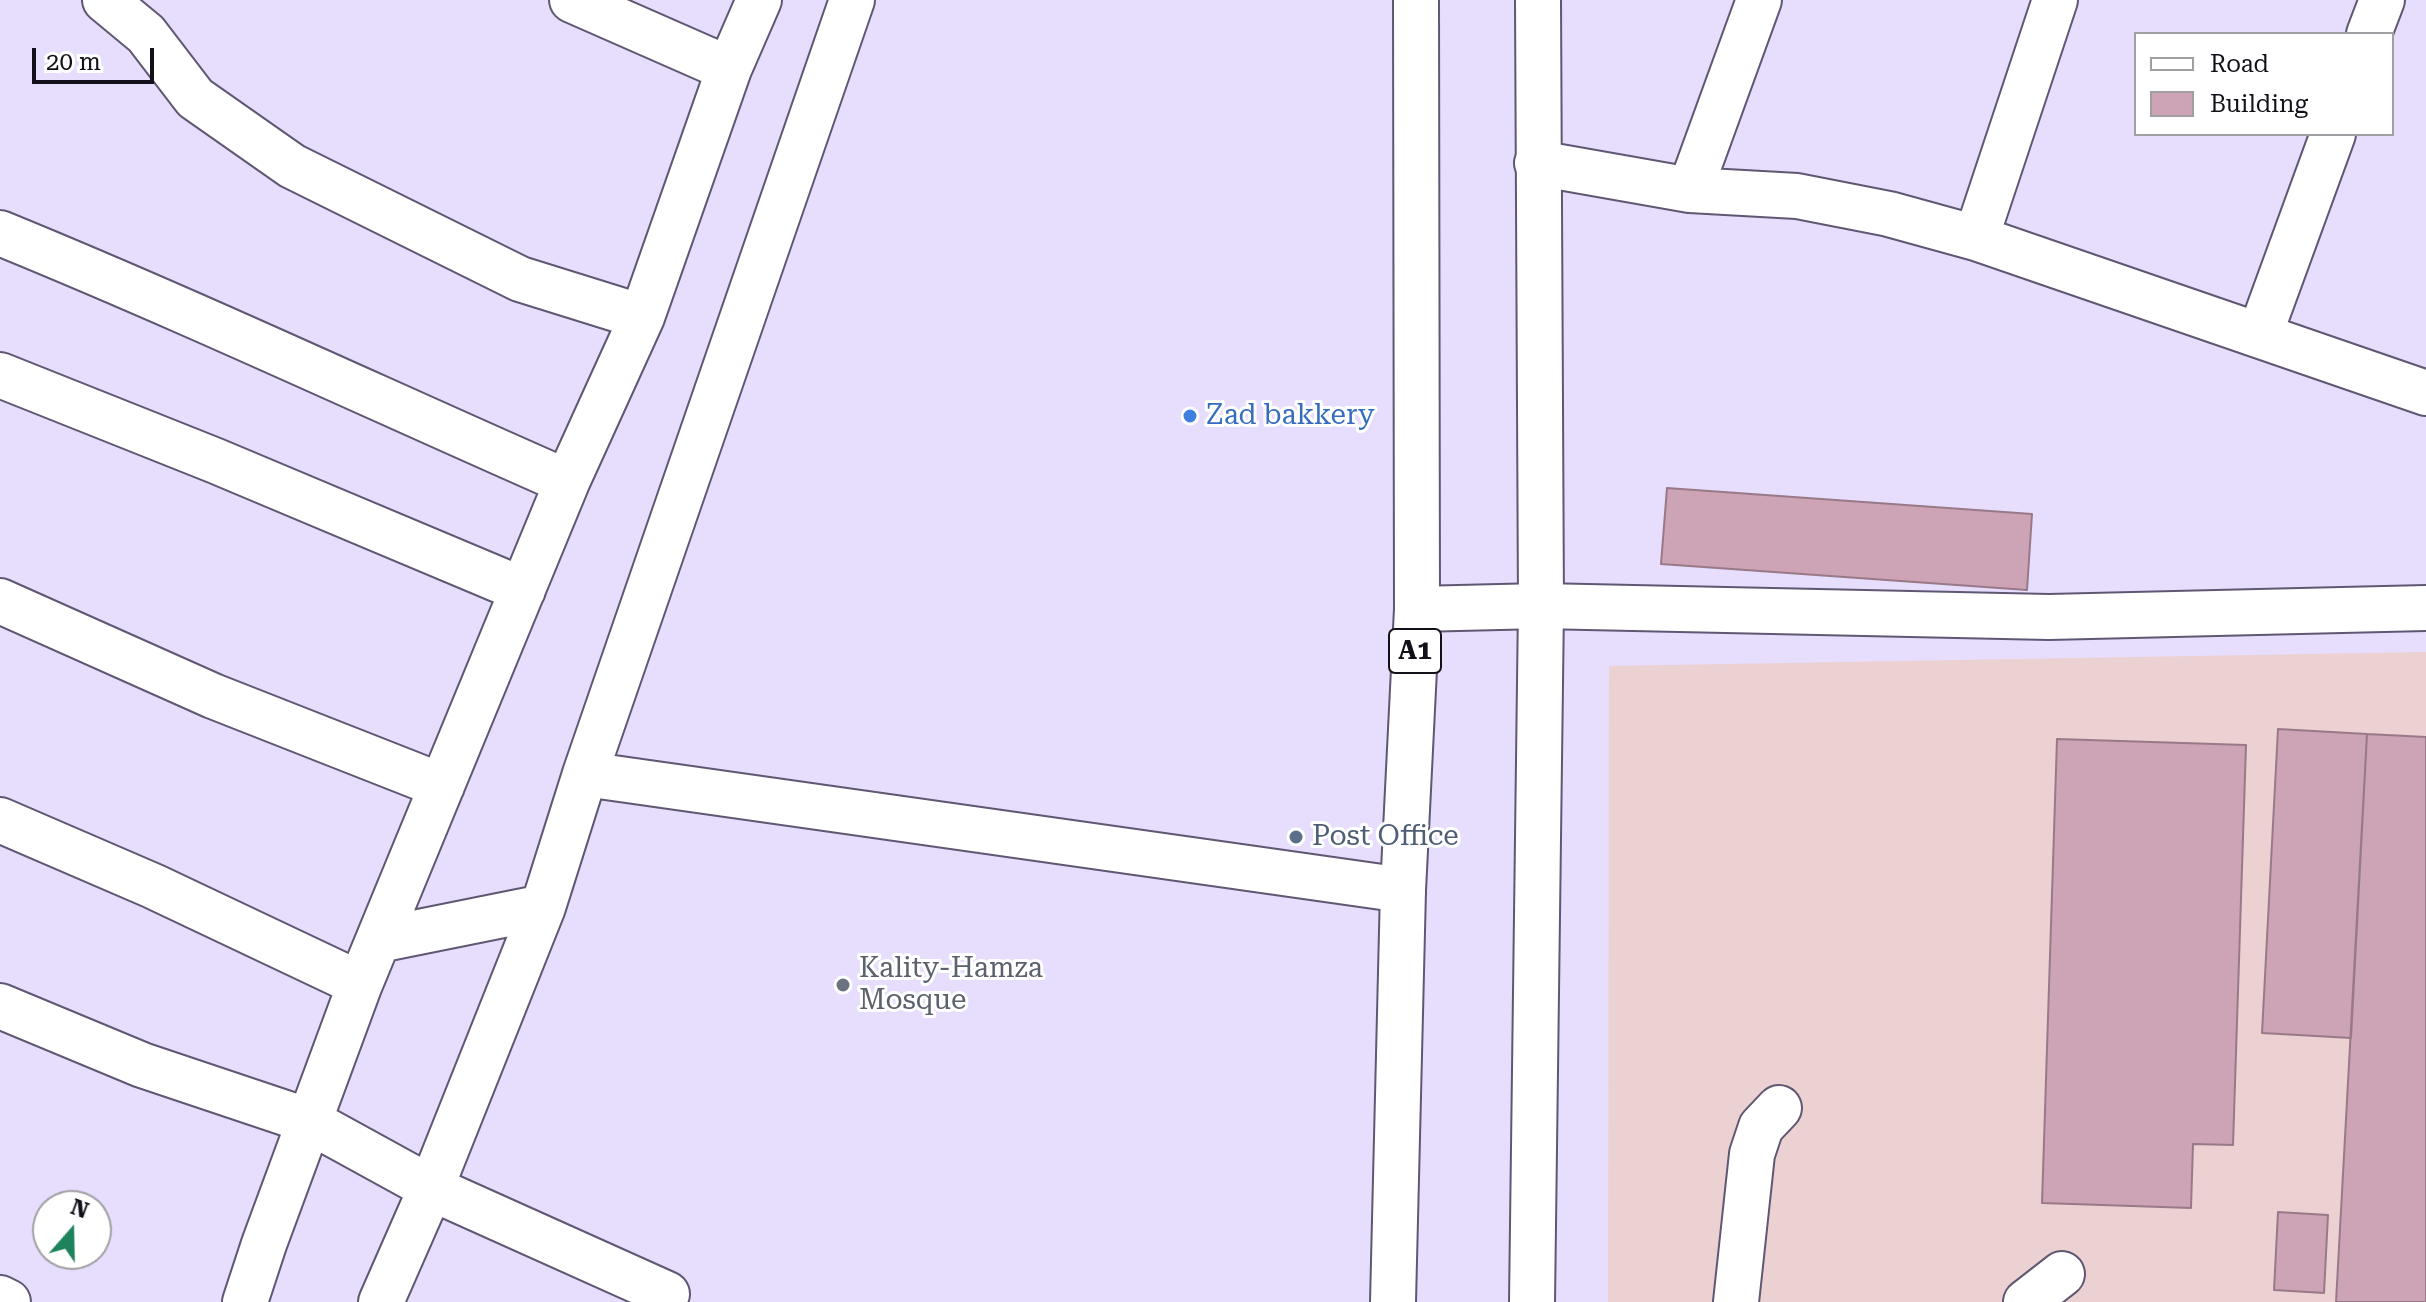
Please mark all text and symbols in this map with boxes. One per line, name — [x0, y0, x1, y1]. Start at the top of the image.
scale bar — [36, 32, 158, 82]
legend — [2134, 32, 2394, 136]
text: 20 m — [46, 48, 101, 76]
text: Road — [2210, 50, 2269, 78]
text: Building — [2210, 90, 2308, 118]
place label: Zad bakkery — [1206, 399, 1375, 433]
marker: Zad bakkery — [1181, 407, 1199, 425]
road number: A1 — [1389, 629, 1441, 673]
place label: Post Office — [1312, 820, 1459, 854]
marker: Post Office — [1287, 828, 1305, 846]
place label: Kality-Hamza Mosque — [859, 952, 1043, 1018]
marker: Kality-Hamza Mosque — [834, 976, 852, 994]
north arrow — [32, 1190, 112, 1270]
text: N — [67, 1194, 92, 1223]

